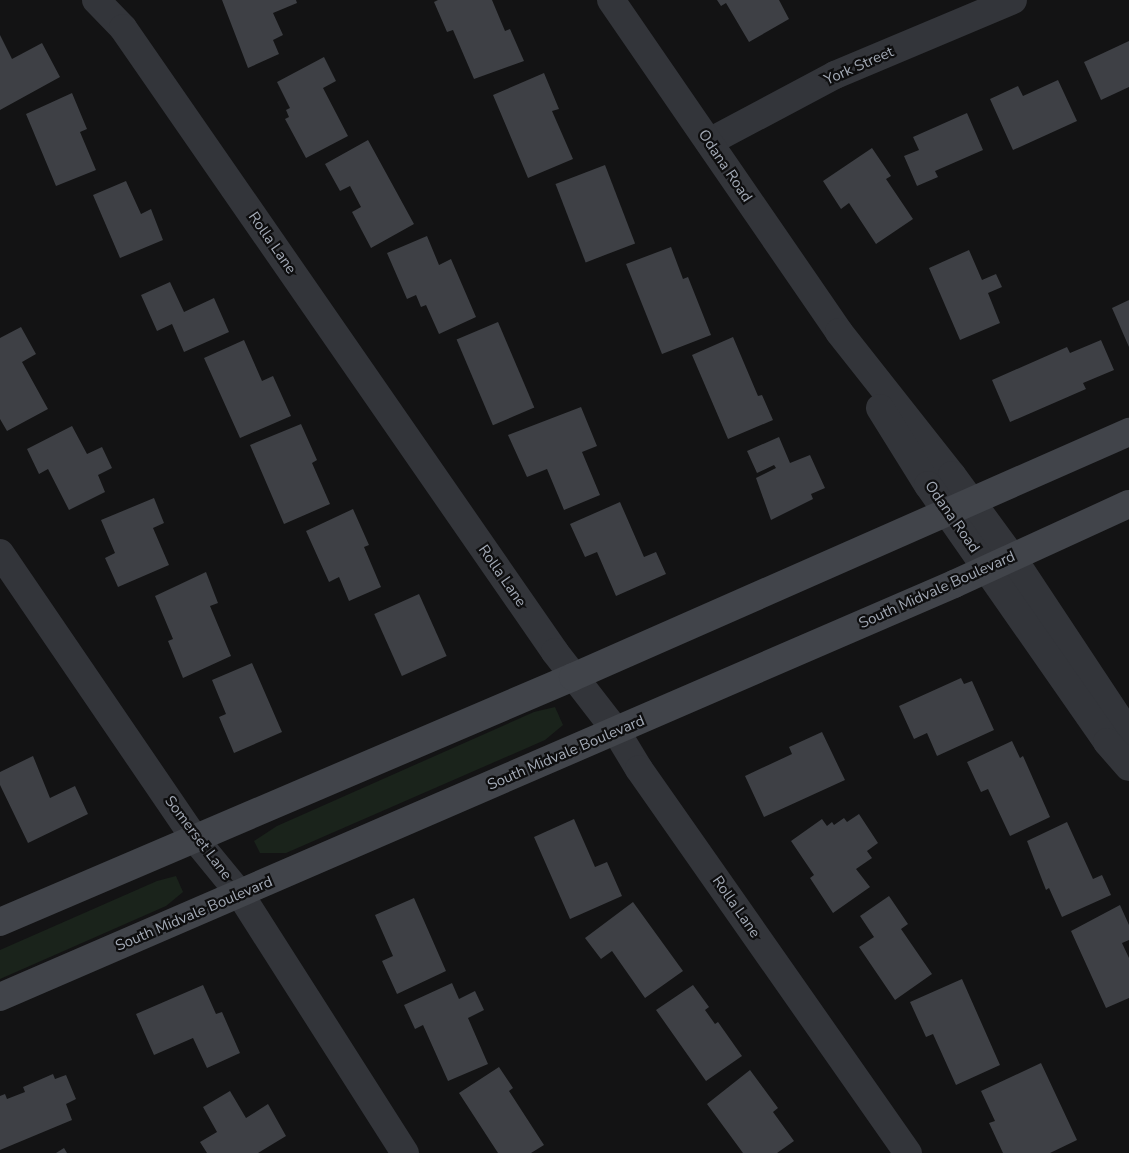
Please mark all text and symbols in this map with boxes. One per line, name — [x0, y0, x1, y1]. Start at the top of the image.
street label: York Street — [822, 43, 896, 89]
street label: Odana Road — [694, 126, 756, 206]
street label: Rolla Lane — [244, 209, 300, 277]
street label: Odana Road — [921, 478, 983, 556]
street label: Rolla Lane — [474, 542, 530, 610]
street label: South Midvale Boulevard — [856, 547, 1018, 633]
street label: South Midvale Boulevard — [485, 712, 647, 794]
street label: Somerset Lane — [161, 792, 235, 884]
street label: South Midvale Boulevard — [113, 873, 275, 955]
street label: Rolla Lane — [708, 873, 764, 941]

